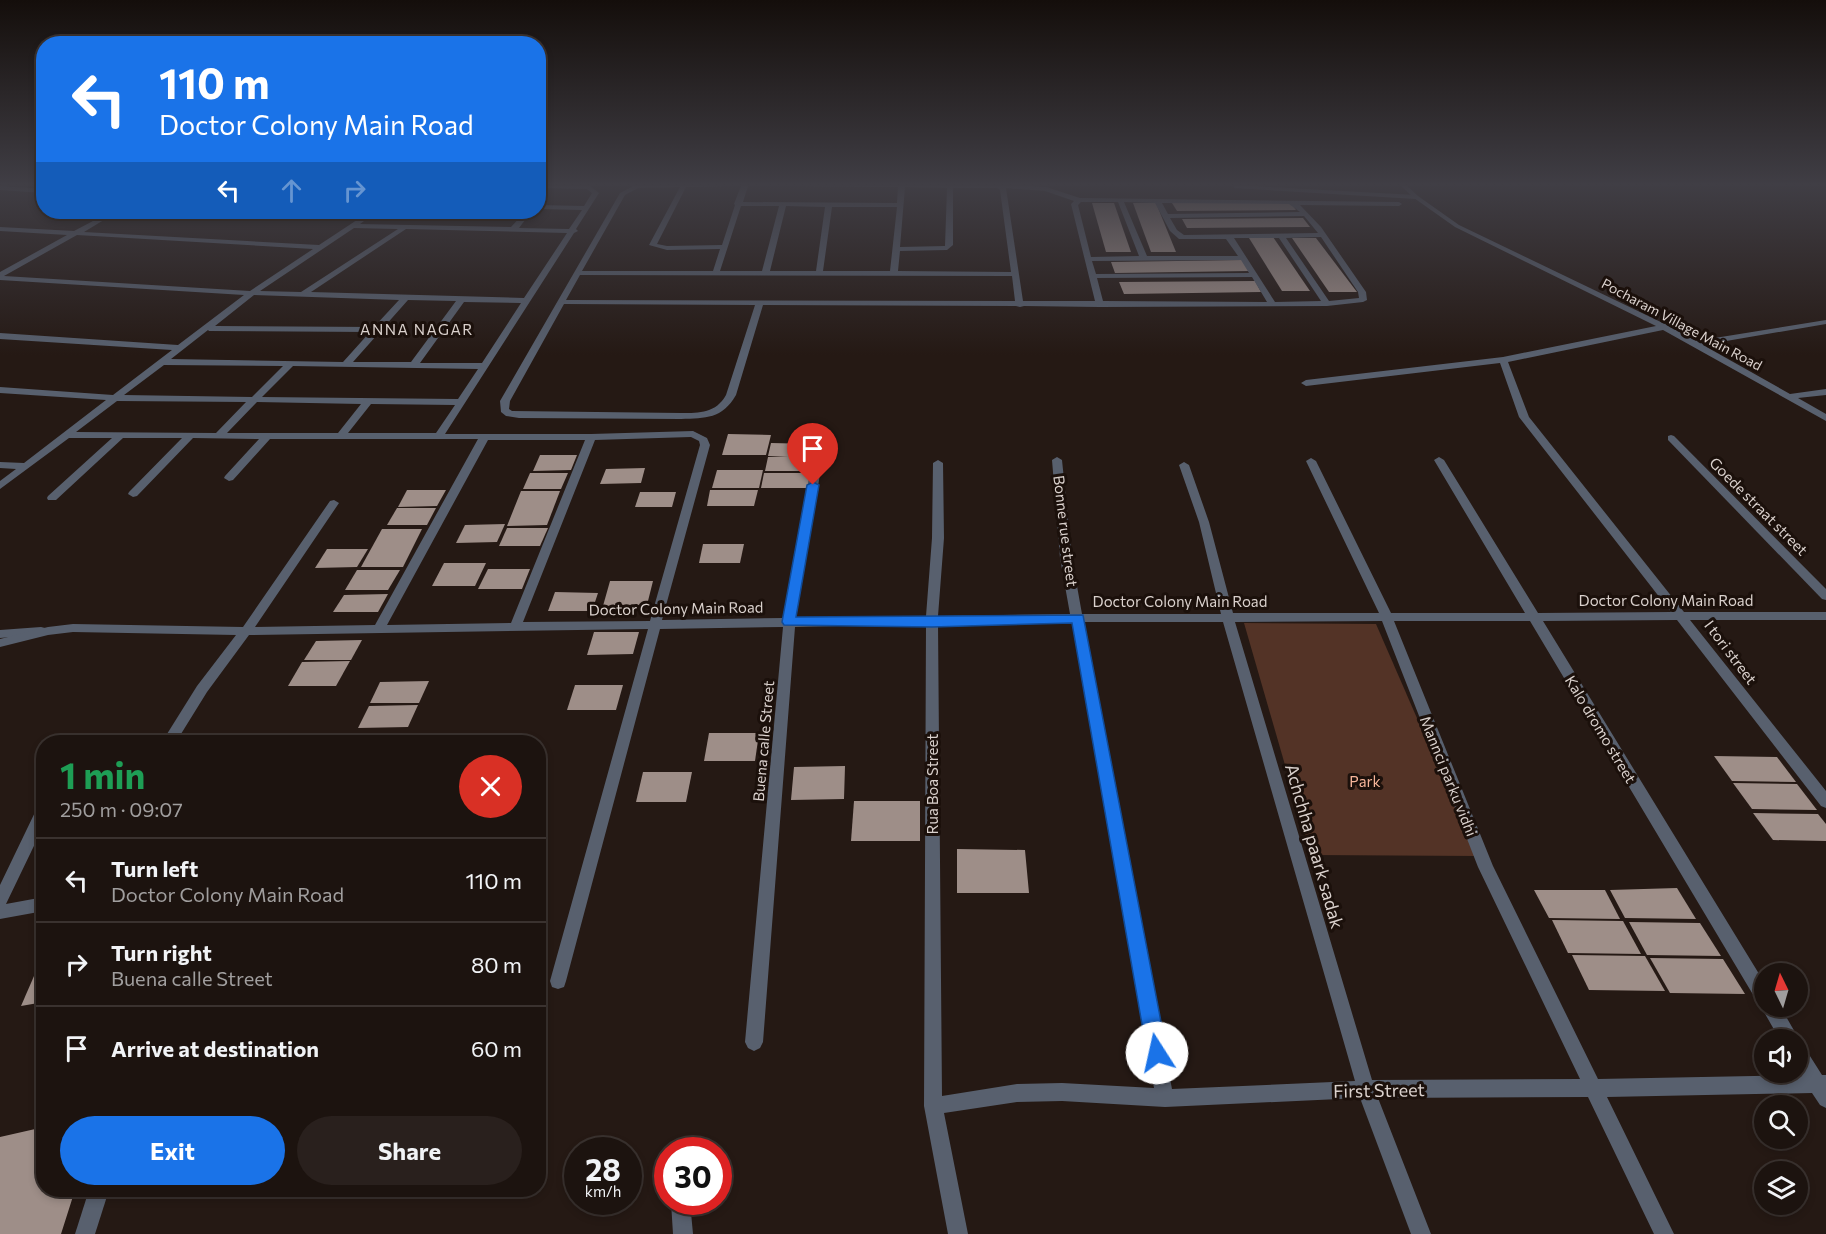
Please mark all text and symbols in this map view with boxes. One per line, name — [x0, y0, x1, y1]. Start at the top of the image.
text: 110 m — [159, 56, 270, 108]
icon: left — [60, 60, 138, 138]
text: Doctor Colony Main Road — [159, 108, 474, 141]
icon: left — [212, 174, 245, 207]
icon: ahead — [275, 174, 308, 207]
icon: right — [338, 174, 371, 207]
street label: Pocharam Village Main Road — [1599, 274, 1765, 374]
district label: ANNA NAGAR — [360, 320, 474, 338]
pin — [787, 423, 838, 485]
icon: arrive — [796, 432, 829, 465]
street label: Goede straat street — [1706, 453, 1812, 559]
street label: Bonne rue street — [1050, 474, 1082, 588]
street label: Doctor Colony Main Road — [1579, 591, 1753, 609]
street label: Doctor Colony Main Road — [1093, 592, 1267, 610]
street label: Doctor Colony Main Road — [588, 597, 764, 619]
street label: I tori street — [1701, 617, 1761, 687]
street label: Kalo dromo street — [1562, 672, 1640, 786]
street label: Buena calle Street — [749, 680, 777, 802]
street label: Mannci parku vidhi — [1417, 713, 1481, 839]
street label: Rua Boa Street — [923, 734, 941, 834]
text: 1 min — [60, 752, 145, 796]
button: close — [459, 755, 522, 818]
street label: Achchha paark sadak — [1281, 761, 1349, 931]
park label: Park — [1349, 772, 1381, 790]
text: 250 m · 09:07 — [60, 797, 183, 821]
text: Turn left — [111, 855, 198, 882]
icon: left — [60, 864, 93, 897]
text: 110 m — [465, 867, 522, 894]
text: Doctor Colony Main Road — [111, 882, 344, 906]
text: Turn right — [111, 939, 212, 966]
icon: right — [60, 948, 93, 981]
text: 80 m — [471, 951, 522, 978]
north arrow — [1754, 963, 1808, 1017]
map controls — [1754, 963, 1808, 1215]
text: Buena calle Street — [111, 966, 273, 990]
position arrow — [1125, 1021, 1189, 1085]
button: sound — [1754, 1029, 1808, 1083]
icon: arrive — [60, 1032, 93, 1065]
text: Arrive at destination — [111, 1035, 319, 1062]
text: 60 m — [471, 1035, 522, 1062]
street label: First Street — [1333, 1078, 1425, 1102]
button: search — [1754, 1095, 1808, 1149]
button: Exit — [60, 1116, 285, 1185]
button: Share — [297, 1116, 522, 1185]
speed limit sign: 30 — [654, 1137, 732, 1215]
text: 28 — [585, 1150, 621, 1187]
button: layers — [1754, 1161, 1808, 1215]
text: km/h — [585, 1182, 621, 1200]

